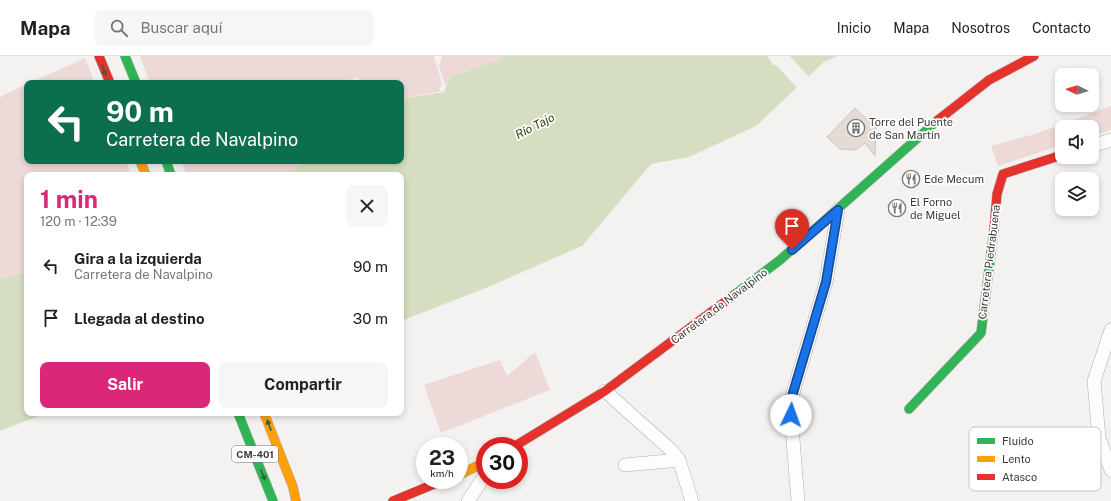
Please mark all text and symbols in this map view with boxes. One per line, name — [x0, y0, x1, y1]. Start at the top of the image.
search box — [94, 10, 374, 46]
text: Mapa — [20, 17, 70, 39]
icon: search — [108, 17, 130, 39]
text: Buscar aquí — [140, 19, 222, 36]
text: Inicio — [837, 20, 871, 36]
text: Mapa — [893, 20, 929, 36]
text: Nosotros — [951, 20, 1010, 36]
text: Contacto — [1032, 20, 1091, 36]
one-way arrow — [102, 64, 108, 76]
north arrow — [1055, 68, 1099, 112]
map controls — [1055, 68, 1099, 216]
text: 90 m — [106, 95, 174, 128]
icon: left — [40, 96, 92, 148]
water label: Río Tajo — [513, 110, 557, 142]
place label: Torre del Puente de San Martín — [869, 116, 953, 141]
building icon: Torre del Puente de San Martín — [846, 118, 866, 138]
button: sound — [1055, 120, 1099, 164]
text: Carretera de Navalpino — [106, 129, 298, 150]
restaurant icon: Ede Mecum — [901, 169, 921, 189]
button: layers — [1055, 172, 1099, 216]
place label: Ede Mecum — [924, 173, 984, 185]
text: 1 min — [40, 185, 98, 213]
button: close — [346, 185, 388, 227]
place label: El Forno de Miguel — [910, 196, 960, 221]
restaurant icon: El Forno de Miguel — [887, 198, 907, 218]
street label: Carretera Piedrabuena — [976, 204, 1002, 320]
pin — [775, 209, 809, 250]
text: 120 m · 12:39 — [40, 214, 117, 229]
icon: arrive — [781, 215, 803, 237]
text: Gira a la izquierda — [74, 250, 202, 267]
icon: left — [40, 255, 62, 277]
text: 90 m — [353, 258, 388, 275]
street label: Carretera de Navalpino — [669, 266, 769, 346]
text: Carretera de Navalpino — [74, 267, 213, 282]
icon: arrive — [40, 307, 62, 329]
text: Llegada al destino — [74, 310, 205, 327]
text: 30 m — [353, 310, 388, 327]
button: Salir — [40, 362, 210, 408]
button: Compartir — [218, 362, 388, 408]
position arrow — [770, 394, 812, 436]
one-way arrow — [265, 418, 271, 430]
legend — [969, 427, 1101, 491]
text: Fluido — [1002, 435, 1034, 447]
speed limit sign: 30 — [476, 437, 528, 489]
road number: CM-401 — [232, 446, 278, 462]
text: 23 — [429, 446, 455, 470]
text: Lento — [1002, 453, 1031, 465]
text: km/h — [430, 467, 454, 479]
one-way arrow — [260, 470, 266, 482]
text: Atasco — [1002, 471, 1037, 483]

